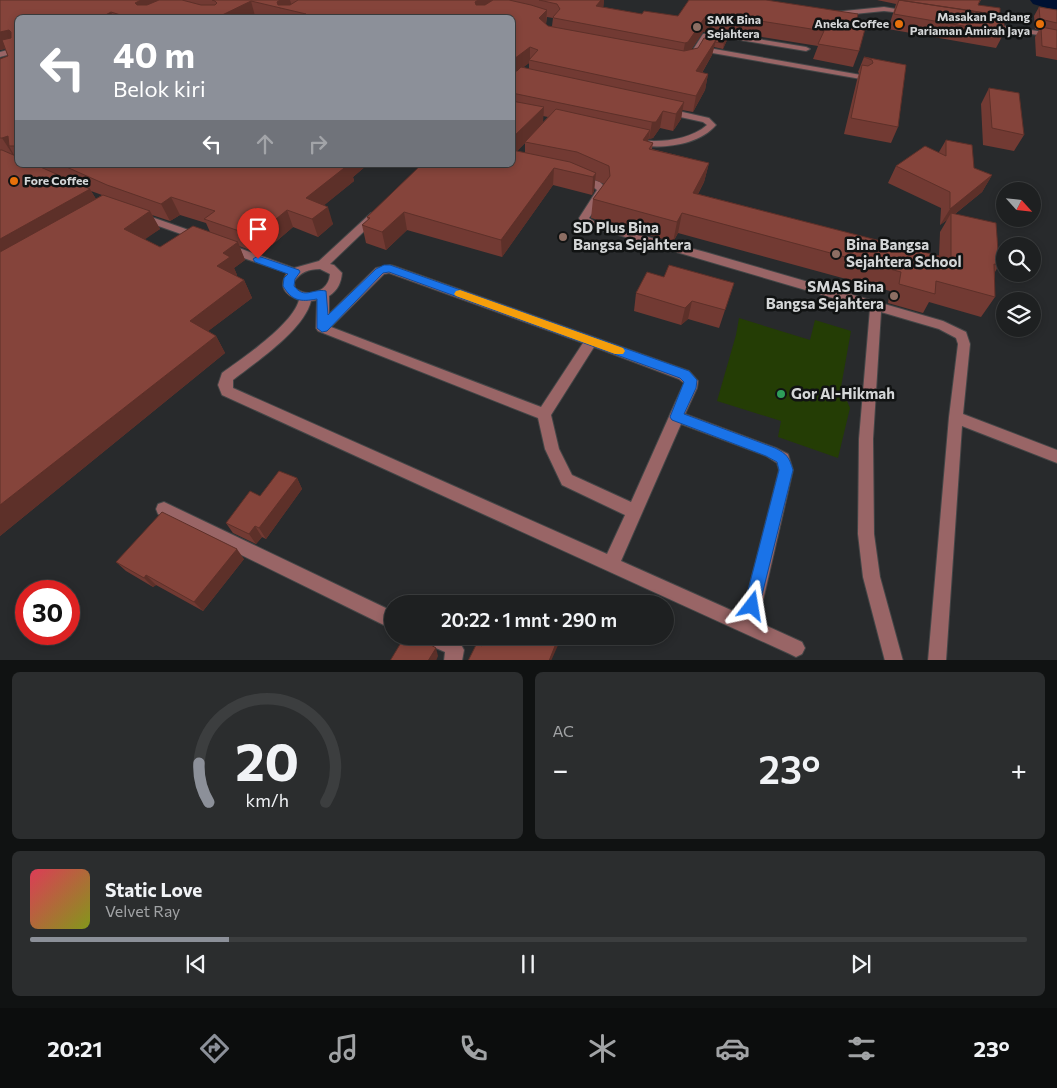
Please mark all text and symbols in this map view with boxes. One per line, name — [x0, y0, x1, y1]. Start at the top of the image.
place label: Masakan Padang Pariaman Amirah Jaya — [910, 9, 1030, 38]
place label: SMK Bina Sejahtera — [707, 12, 761, 40]
place label: Aneka Coffee — [814, 16, 889, 30]
marker: Aneka Coffee — [893, 18, 905, 30]
marker: Masakan Padang Pariaman Amirah Jaya — [1034, 18, 1046, 30]
marker: SMK Bina Sejahtera — [691, 21, 703, 33]
text: 40 m — [113, 32, 195, 75]
icon: left — [30, 35, 95, 100]
text: Belok kiri — [113, 75, 206, 102]
icon: left — [198, 130, 226, 158]
icon: ahead — [251, 130, 279, 158]
icon: right — [304, 130, 332, 158]
place label: Fore Coffee — [24, 173, 89, 187]
marker: Fore Coffee — [8, 175, 20, 187]
north arrow — [996, 182, 1041, 228]
map controls — [996, 182, 1041, 337]
pin — [237, 208, 279, 259]
icon: arrive — [244, 215, 272, 243]
place label: SD Plus Bina Bangsa Sejahtera — [573, 218, 691, 253]
marker: SD Plus Bina Bangsa Sejahtera — [557, 231, 569, 243]
place label: Bina Bangsa Sejahtera School — [846, 235, 962, 270]
button: search — [996, 237, 1041, 282]
marker: Bina Bangsa Sejahtera School — [830, 248, 842, 260]
place label: SMAS Bina Bangsa Sejahtera — [766, 277, 884, 312]
marker: SMAS Bina Bangsa Sejahtera — [888, 290, 900, 302]
button: layers — [996, 292, 1041, 337]
place label: Gor Al-Hikmah — [791, 384, 895, 402]
marker: Gor Al-Hikmah — [775, 388, 787, 400]
position arrow — [725, 579, 777, 631]
speed limit sign: 30 — [15, 580, 80, 645]
text: 20:22 · 1 mnt · 290 m — [441, 608, 617, 631]
text: AC — [553, 721, 574, 740]
text: 20 — [235, 728, 299, 792]
text: 23° — [758, 745, 820, 792]
text: − — [553, 752, 568, 786]
text: + — [1011, 752, 1027, 786]
text: km/h — [246, 789, 289, 811]
text: Static Love — [105, 878, 202, 901]
text: Velvet Ray — [105, 901, 180, 920]
icon: previous — [182, 950, 210, 978]
icon: pause — [514, 950, 542, 978]
icon: next — [847, 950, 875, 978]
icon: directions — [197, 1031, 232, 1066]
icon: music — [326, 1031, 361, 1066]
icon: phone — [456, 1031, 491, 1066]
icon: climate — [585, 1031, 620, 1066]
icon: car — [715, 1031, 750, 1066]
icon: filters — [844, 1031, 879, 1066]
text: 20:21 — [47, 1035, 103, 1062]
text: 23° — [973, 1035, 1010, 1062]

